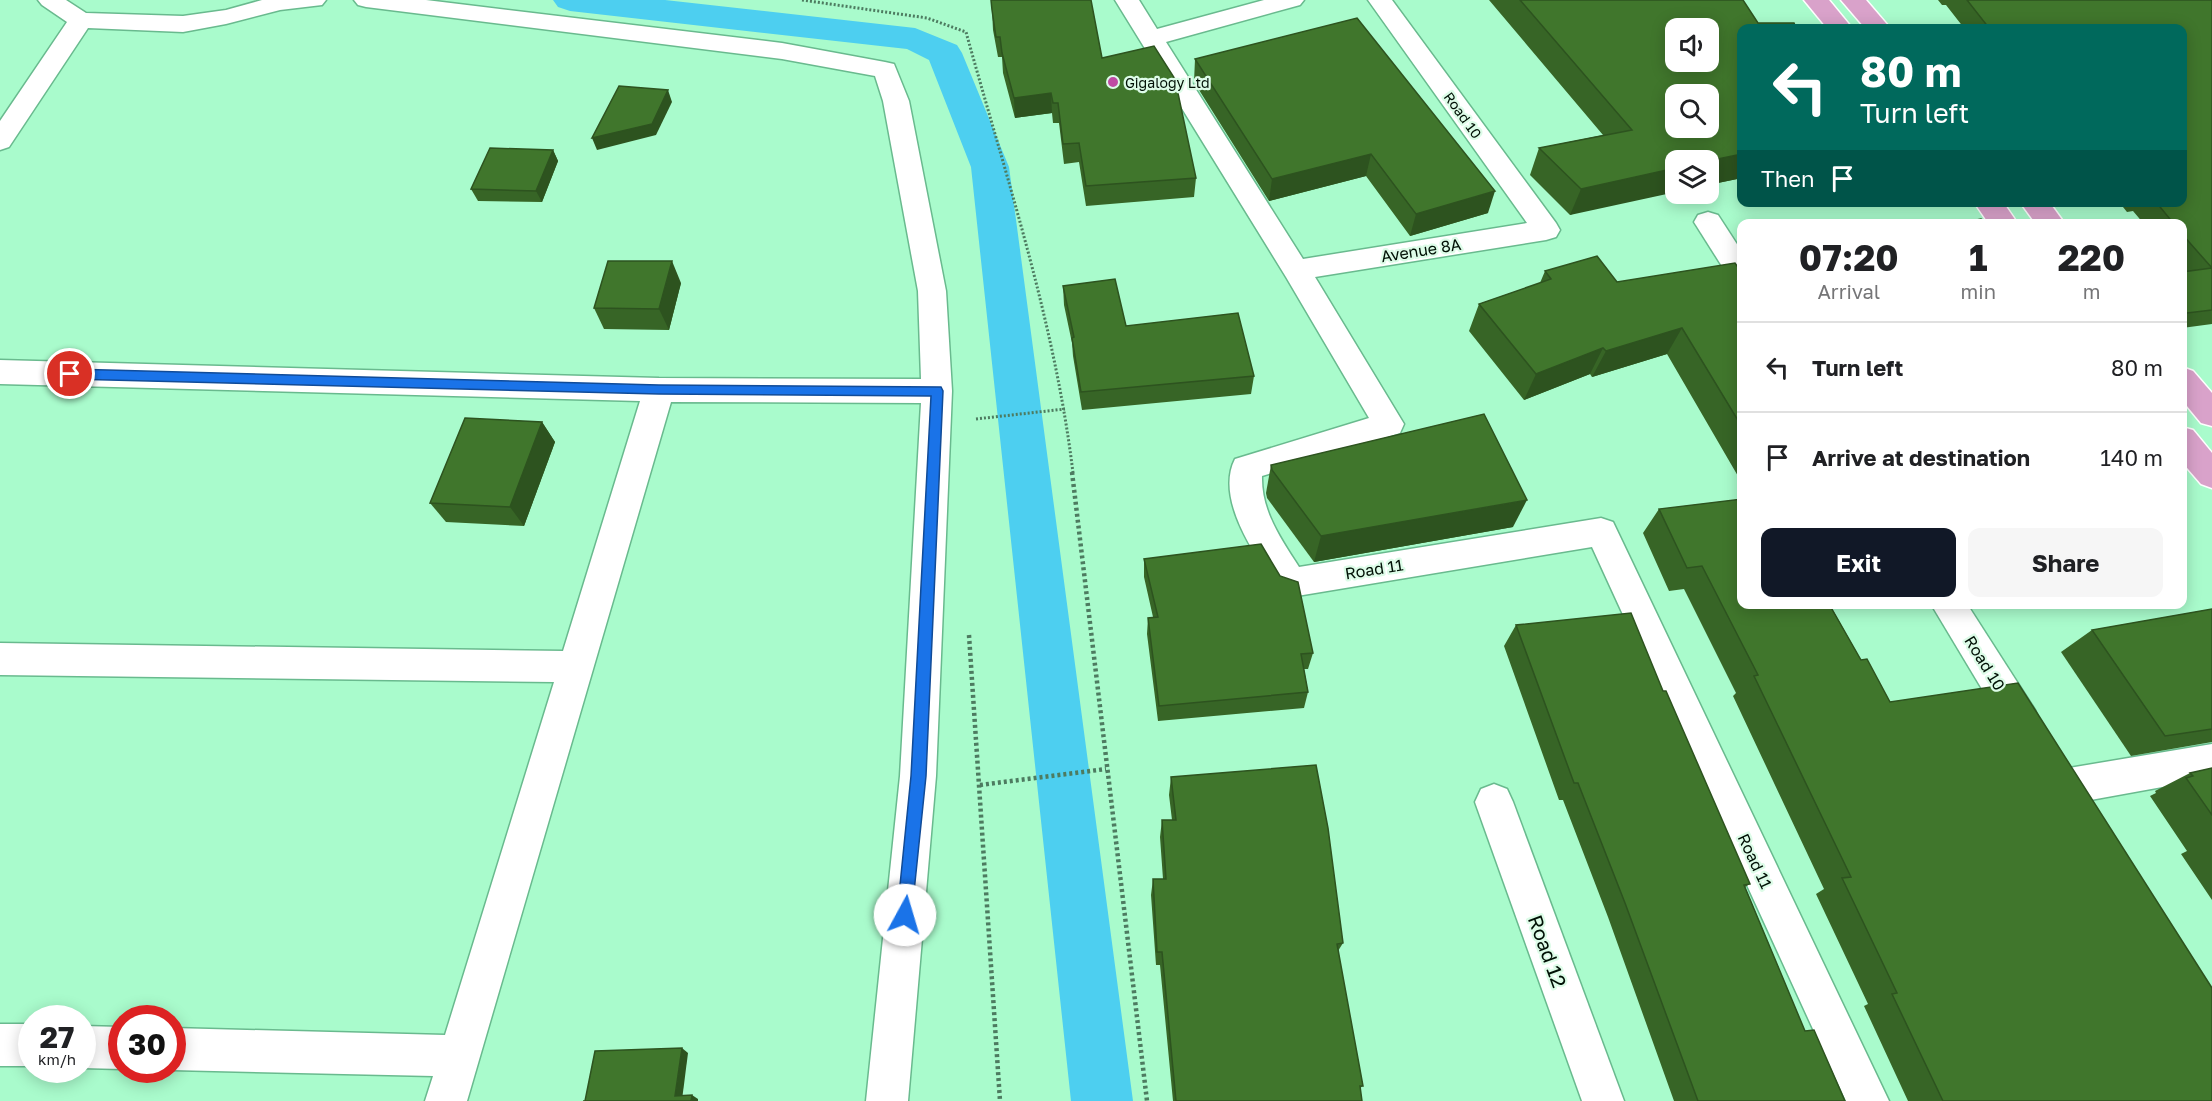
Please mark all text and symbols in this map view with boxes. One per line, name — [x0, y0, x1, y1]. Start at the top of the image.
map controls — [1665, 18, 1719, 204]
button: sound — [1665, 18, 1719, 72]
text: 80 m — [1860, 46, 1961, 96]
icon: left — [1761, 48, 1839, 126]
place label: Gigalogy Ltd — [1125, 74, 1210, 91]
marker: Gigalogy Ltd — [1106, 75, 1120, 89]
button: search — [1665, 84, 1719, 138]
street label: Road 10 — [1440, 88, 1486, 142]
text: Turn left — [1860, 97, 1969, 129]
button: layers — [1665, 150, 1719, 204]
icon: arrive — [1826, 162, 1859, 195]
text: Then — [1761, 165, 1814, 192]
street label: Avenue 8A — [1379, 234, 1463, 266]
text: 07:20 — [1799, 236, 1899, 279]
text: 1 — [1969, 236, 1988, 279]
text: 220 — [2058, 236, 2125, 279]
text: Arrival — [1817, 279, 1880, 303]
text: min — [1961, 279, 1996, 303]
text: m — [2083, 279, 2100, 303]
pin — [44, 348, 95, 399]
icon: left — [1761, 351, 1794, 384]
text: Turn left — [1812, 354, 1903, 381]
text: 80 m — [2111, 354, 2163, 381]
icon: arrive — [53, 357, 86, 390]
icon: arrive — [1761, 441, 1794, 474]
text: Arrive at destination — [1812, 444, 2030, 471]
text: 140 m — [2100, 444, 2163, 471]
button: Exit — [1761, 528, 1956, 597]
button: Share — [1968, 528, 2163, 597]
street label: Road 11 — [1343, 554, 1405, 583]
street label: Road 10 — [1960, 632, 2010, 694]
street label: Road 11 — [1734, 830, 1777, 892]
position arrow — [873, 883, 937, 947]
street label: Road 12 — [1524, 912, 1572, 990]
speed limit sign: 30 — [108, 1005, 186, 1083]
text: 27 — [40, 1019, 74, 1055]
text: km/h — [38, 1050, 76, 1068]

